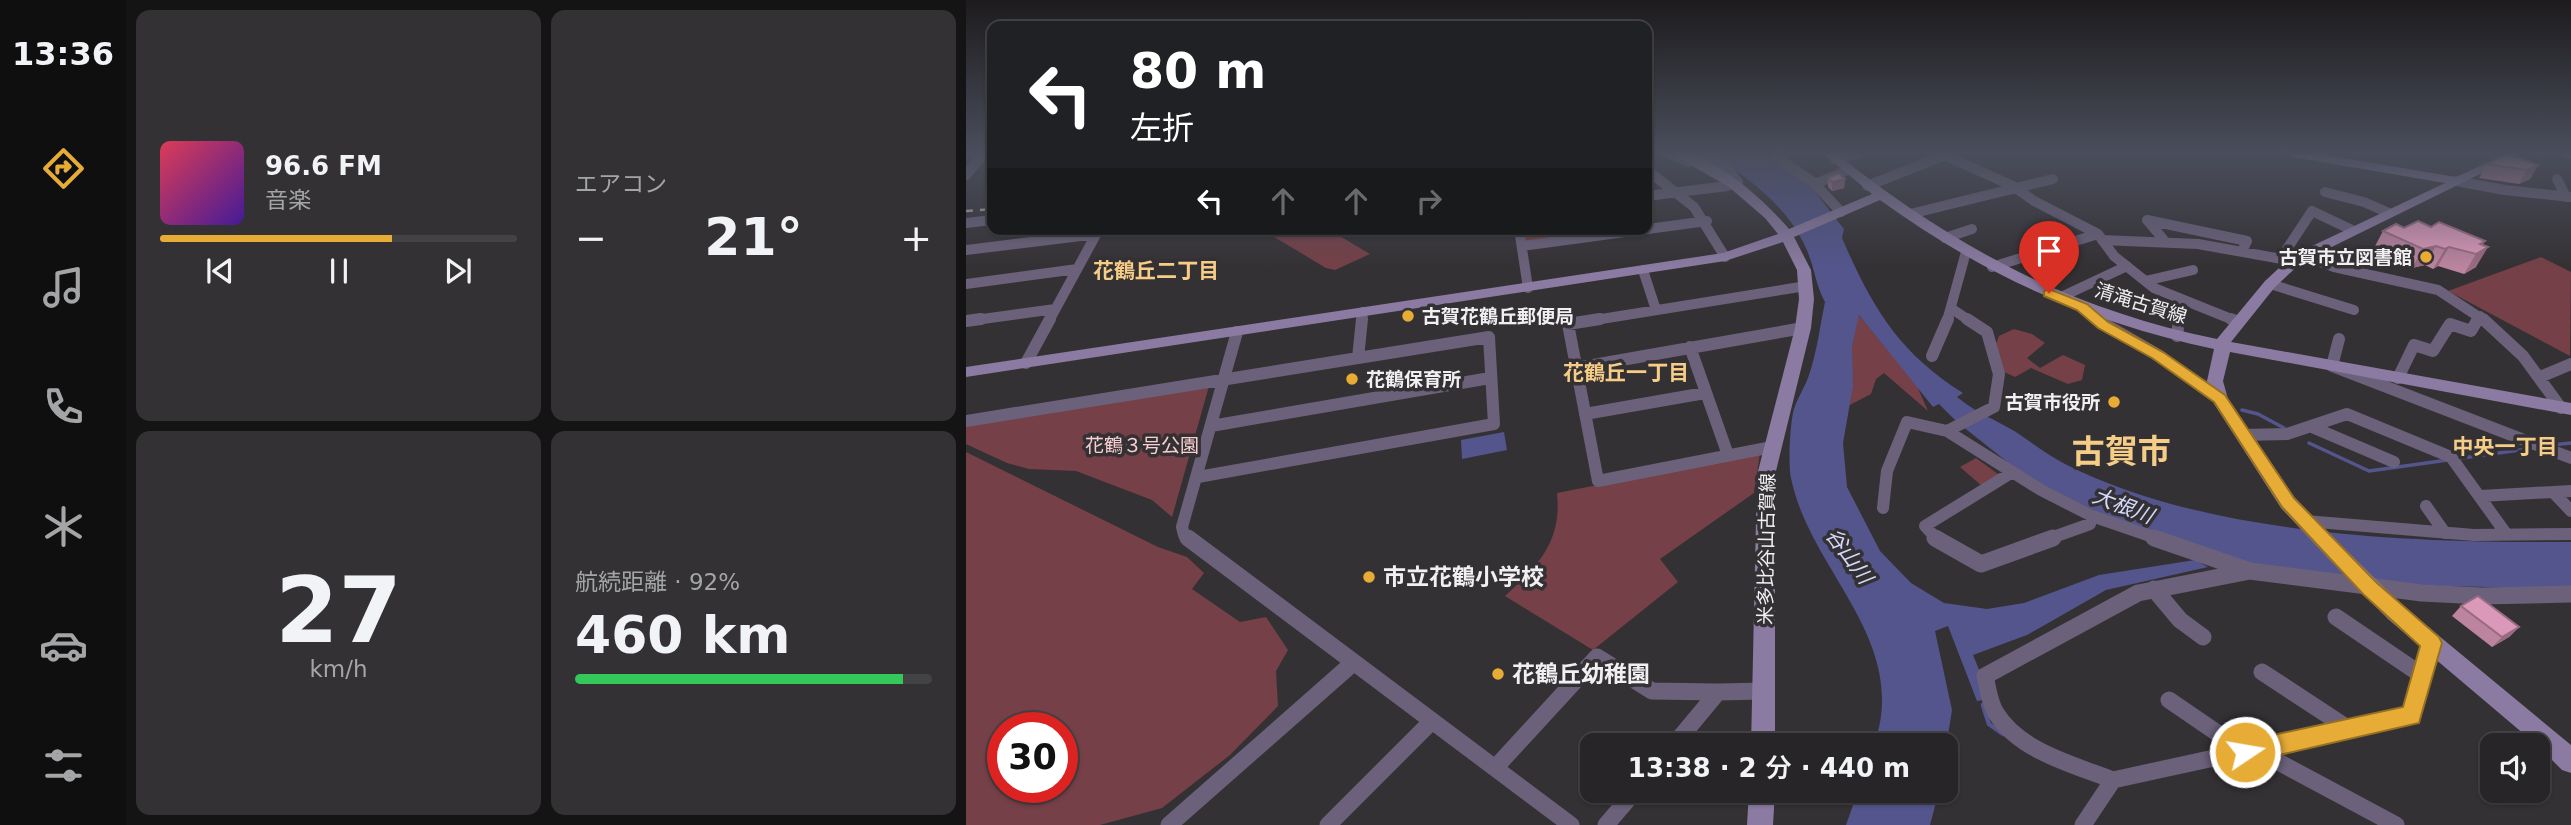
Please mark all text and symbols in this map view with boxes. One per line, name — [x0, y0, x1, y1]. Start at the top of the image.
text: 13:36 — [12, 35, 114, 73]
text: 80 m — [1130, 43, 1266, 100]
icon: left — [1015, 49, 1106, 140]
text: 左折 — [1130, 109, 1194, 147]
icon: directions — [39, 144, 88, 193]
text: 96.6 FM — [265, 151, 382, 181]
text: エアコン — [575, 171, 667, 197]
icon: left — [1191, 182, 1229, 220]
icon: ahead — [1264, 182, 1302, 220]
icon: ahead — [1337, 182, 1375, 220]
icon: right — [1410, 182, 1448, 220]
text: 音楽 — [265, 187, 311, 213]
text: 21° — [704, 207, 803, 267]
text: − — [575, 216, 607, 260]
text: + — [900, 216, 932, 260]
pin — [2019, 221, 2079, 293]
icon: arrive — [2030, 232, 2068, 270]
place label: 古賀市立図書館 — [2279, 246, 2412, 268]
marker: 古賀市立図書館 — [2418, 249, 2434, 265]
icon: previous — [201, 252, 239, 290]
icon: pause — [320, 252, 358, 290]
icon: next — [439, 252, 477, 290]
district label: 花鶴丘二丁目 — [1093, 259, 1219, 283]
icon: music — [39, 263, 88, 312]
street label: 清滝古賀線 — [2092, 279, 2190, 327]
place label: 古賀花鶴丘郵便局 — [1422, 305, 1574, 327]
marker: 古賀花鶴丘郵便局 — [1400, 308, 1416, 324]
district label: 花鶴丘一丁目 — [1563, 361, 1689, 385]
place label: 花鶴保育所 — [1366, 368, 1461, 390]
marker: 花鶴保育所 — [1344, 371, 1360, 387]
icon: phone — [39, 382, 88, 431]
place label: 古賀市役所 — [2005, 391, 2100, 413]
marker: 古賀市役所 — [2106, 394, 2122, 410]
district label: 古賀市 — [2072, 432, 2171, 471]
park label: 花鶴３号公園 — [1085, 434, 1199, 456]
district label: 中央一丁目 — [2453, 435, 2558, 459]
street label: 米多比谷山古賀線 — [1754, 473, 1778, 625]
water label: 大根川 — [2089, 484, 2159, 529]
icon: climate — [39, 502, 88, 551]
water label: 谷山川 — [1821, 523, 1878, 590]
text: 27 — [275, 558, 402, 663]
place label: 市立花鶴小学校 — [1383, 564, 1544, 590]
text: 航続距離 · 92% — [575, 569, 740, 595]
marker: 市立花鶴小学校 — [1361, 569, 1377, 585]
text: 460 km — [575, 605, 790, 665]
icon: car — [39, 621, 88, 670]
text: km/h — [309, 656, 368, 682]
place label: 花鶴丘幼稚園 — [1512, 661, 1650, 687]
marker: 花鶴丘幼稚園 — [1490, 666, 1506, 682]
speed limit sign: 30 — [987, 712, 1078, 803]
position arrow — [2208, 715, 2282, 789]
map controls — [2480, 733, 2550, 803]
button: sound — [2480, 733, 2550, 803]
icon: filters — [39, 741, 88, 790]
text: 13:38 · 2 分 · 440 m — [1628, 753, 1910, 783]

